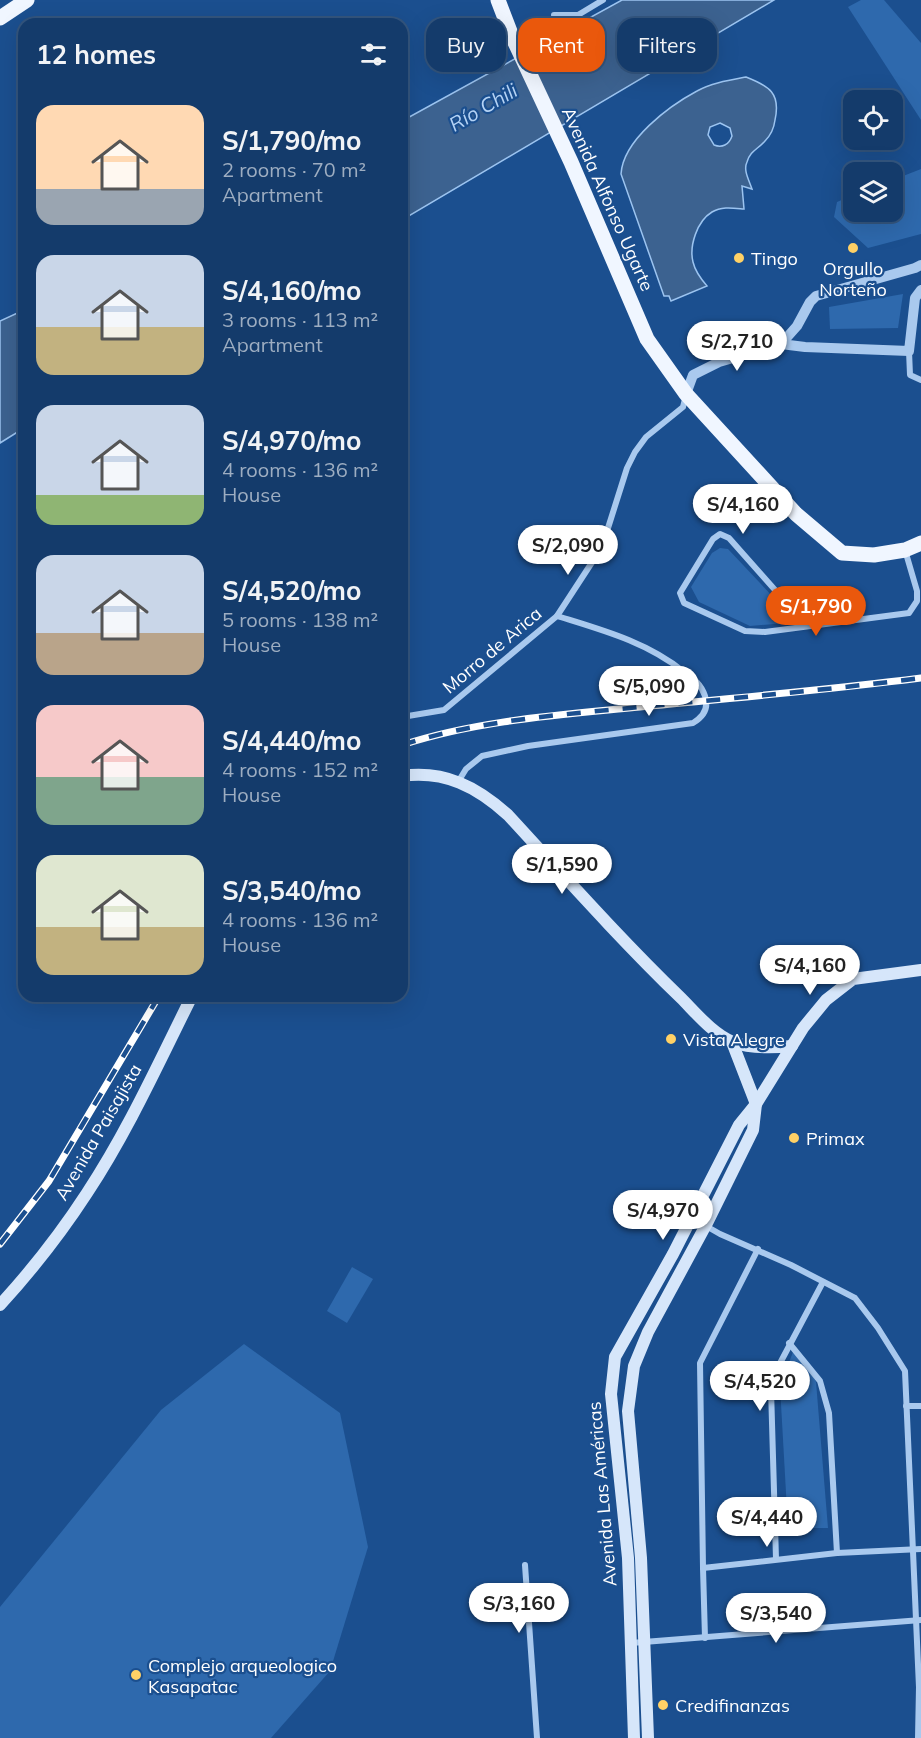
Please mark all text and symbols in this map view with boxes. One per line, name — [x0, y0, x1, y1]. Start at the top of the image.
chip: Buy — [426, 18, 506, 72]
chip: Rent — [518, 18, 605, 72]
chip: Filters — [617, 18, 717, 72]
text: 12 homes — [36, 38, 156, 71]
icon: filters — [357, 38, 390, 71]
water label: Río Chili — [444, 77, 522, 137]
map controls — [843, 90, 903, 222]
button: locate — [843, 90, 903, 150]
street label: Avenida Alfonso Ugarte — [557, 103, 659, 295]
text: S/1,790/mo — [222, 124, 361, 157]
icon: home — [84, 129, 156, 201]
text: 2 rooms · 70 m² — [222, 157, 366, 182]
button: layers — [843, 162, 903, 222]
text: Apartment — [222, 182, 323, 207]
marker: Orgullo Norteño — [846, 241, 860, 255]
place label: Tingo — [751, 247, 798, 270]
marker: Tingo — [732, 251, 746, 265]
place label: Orgullo Norteño — [819, 257, 887, 301]
text: S/4,160/mo — [222, 274, 361, 307]
icon: home — [84, 279, 156, 351]
text: 3 rooms · 113 m² — [222, 307, 378, 332]
pin: S/2,710 — [682, 321, 792, 372]
text: S/2,710 — [701, 328, 773, 353]
text: Apartment — [222, 332, 323, 357]
text: S/4,970/mo — [222, 424, 361, 457]
icon: home — [84, 429, 156, 501]
text: 4 rooms · 136 m² — [222, 457, 378, 482]
text: House — [222, 482, 281, 507]
pin: S/4,160 — [688, 484, 798, 535]
text: S/4,160 — [707, 491, 779, 516]
pin: S/2,090 — [513, 525, 623, 576]
text: S/2,090 — [532, 532, 604, 557]
text: S/4,520/mo — [222, 574, 361, 607]
icon: home — [84, 579, 156, 651]
pin: S/1,790 — [761, 586, 871, 637]
text: S/1,790 — [780, 593, 852, 618]
street label: Morro de Arica — [438, 602, 546, 698]
text: 5 rooms · 138 m² — [222, 607, 378, 632]
text: House — [222, 632, 281, 657]
pin: S/5,090 — [594, 666, 704, 717]
text: S/5,090 — [613, 673, 685, 698]
text: S/4,440/mo — [222, 724, 361, 757]
icon: home — [84, 729, 156, 801]
text: 4 rooms · 152 m² — [222, 757, 378, 782]
text: House — [222, 782, 281, 807]
pin: S/1,590 — [507, 844, 617, 895]
text: S/1,590 — [526, 851, 598, 876]
text: S/3,540/mo — [222, 874, 361, 907]
icon: home — [84, 879, 156, 951]
text: 4 rooms · 136 m² — [222, 907, 378, 932]
text: House — [222, 932, 281, 957]
pin: S/4,160 — [755, 945, 865, 996]
text: S/4,160 — [774, 952, 846, 977]
place label: Vista Alegre — [683, 1028, 785, 1051]
marker: Vista Alegre — [664, 1032, 678, 1046]
street label: Avenida Paisajista — [50, 1060, 146, 1204]
place label: Primax — [806, 1127, 865, 1150]
marker: Primax — [787, 1131, 801, 1145]
pin: S/4,970 — [608, 1190, 718, 1241]
text: S/4,970 — [627, 1197, 699, 1222]
pin: S/4,520 — [705, 1361, 815, 1412]
text: S/4,520 — [724, 1368, 796, 1393]
street label: Avenida Las Américas — [582, 1401, 622, 1587]
pin: S/4,440 — [712, 1497, 822, 1548]
text: S/4,440 — [731, 1504, 803, 1529]
pin: S/3,160 — [464, 1583, 574, 1634]
text: S/3,160 — [483, 1590, 555, 1615]
pin: S/3,540 — [721, 1593, 831, 1644]
text: S/3,540 — [740, 1600, 812, 1625]
place label: Complejo arqueologico Kasapatac — [148, 1654, 337, 1698]
marker: Complejo arqueologico Kasapatac — [129, 1668, 143, 1682]
place label: Credifinanzas — [675, 1694, 790, 1717]
marker: Credifinanzas — [656, 1698, 670, 1712]

